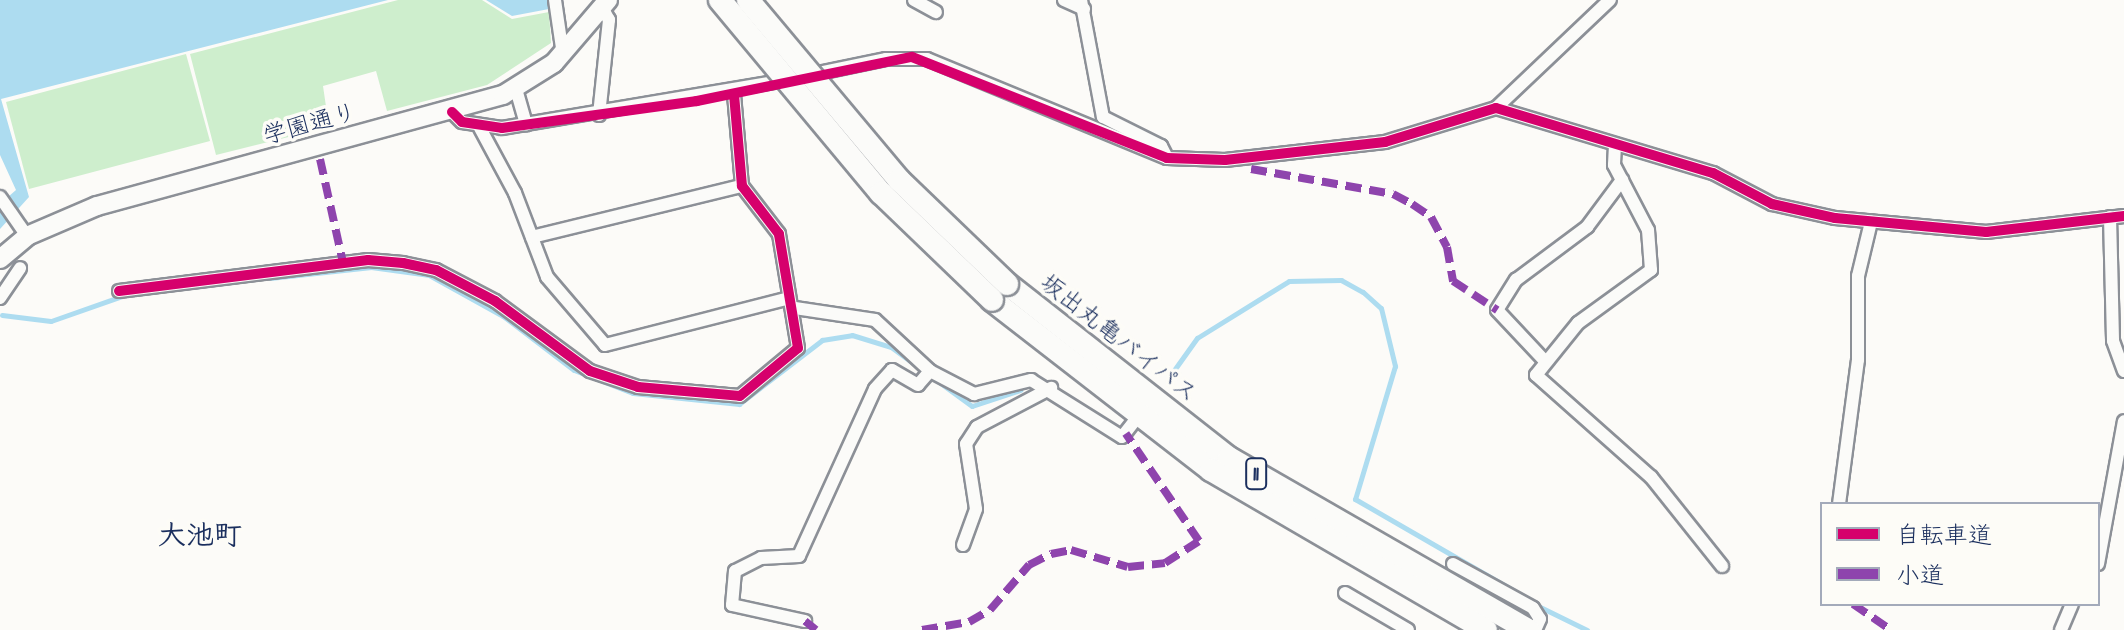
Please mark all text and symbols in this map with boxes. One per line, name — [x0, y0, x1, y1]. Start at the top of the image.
street label: 学園通り — [260, 99, 360, 151]
street label: 坂出丸亀バイパス — [1033, 269, 1203, 409]
road number: 11 — [1244, 456, 1268, 492]
legend — [1820, 502, 2100, 606]
district label: 大池町 — [158, 519, 242, 553]
text: 自転車道 — [1896, 519, 1992, 553]
text: 小道 — [1896, 559, 1944, 593]

